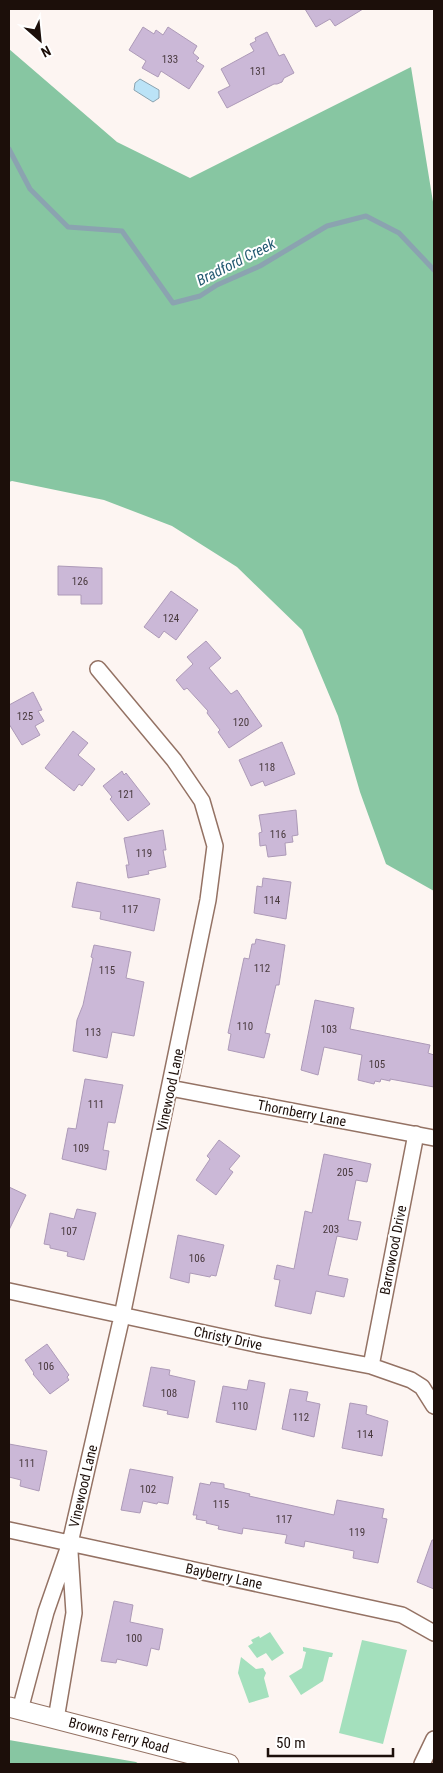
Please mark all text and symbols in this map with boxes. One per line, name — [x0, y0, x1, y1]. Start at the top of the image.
north arrow — [15, 15, 65, 65]
text: N — [38, 43, 53, 61]
house number: 133 — [162, 53, 178, 66]
house number: 131 — [250, 65, 266, 78]
water label: Bradford Creek — [194, 234, 279, 290]
house number: 126 — [72, 575, 88, 588]
house number: 124 — [163, 612, 180, 625]
house number: 125 — [17, 710, 33, 723]
house number: 120 — [233, 716, 249, 729]
house number: 118 — [259, 761, 275, 774]
house number: 121 — [118, 788, 134, 801]
house number: 116 — [270, 828, 286, 841]
house number: 119 — [136, 847, 152, 860]
house number: 114 — [264, 894, 281, 907]
house number: 117 — [122, 903, 138, 916]
house number: 112 — [254, 962, 270, 975]
house number: 115 — [99, 964, 115, 977]
house number: 110 — [237, 1020, 253, 1033]
house number: 103 — [321, 1023, 337, 1036]
house number: 113 — [85, 1026, 101, 1039]
street label: Vinewood Lane — [153, 1047, 187, 1133]
house number: 105 — [369, 1058, 385, 1071]
street label: Thornberry Lane — [256, 1097, 348, 1130]
house number: 111 — [88, 1098, 104, 1111]
house number: 109 — [73, 1142, 89, 1155]
house number: 205 — [337, 1166, 353, 1179]
street label: Barrowood Drive — [376, 1203, 410, 1296]
house number: 203 — [323, 1223, 339, 1236]
house number: 107 — [61, 1225, 77, 1238]
house number: 106 — [189, 1252, 205, 1265]
street label: Christy Drive — [192, 1323, 264, 1353]
house number: 106 — [38, 1360, 54, 1373]
house number: 108 — [161, 1387, 177, 1400]
house number: 110 — [232, 1400, 248, 1413]
house number: 112 — [293, 1411, 309, 1424]
house number: 114 — [357, 1428, 374, 1441]
street label: Vinewood Lane — [66, 1443, 100, 1529]
house number: 111 — [19, 1457, 35, 1470]
house number: 102 — [140, 1483, 156, 1496]
house number: 115 — [213, 1498, 229, 1511]
house number: 117 — [276, 1513, 292, 1526]
house number: 119 — [349, 1526, 365, 1539]
street label: Bayberry Lane — [184, 1560, 264, 1592]
house number: 100 — [126, 1632, 142, 1645]
street label: Browns Ferry Road — [67, 1714, 171, 1756]
scale bar — [268, 1726, 393, 1758]
text: 50 m — [276, 1734, 306, 1752]

